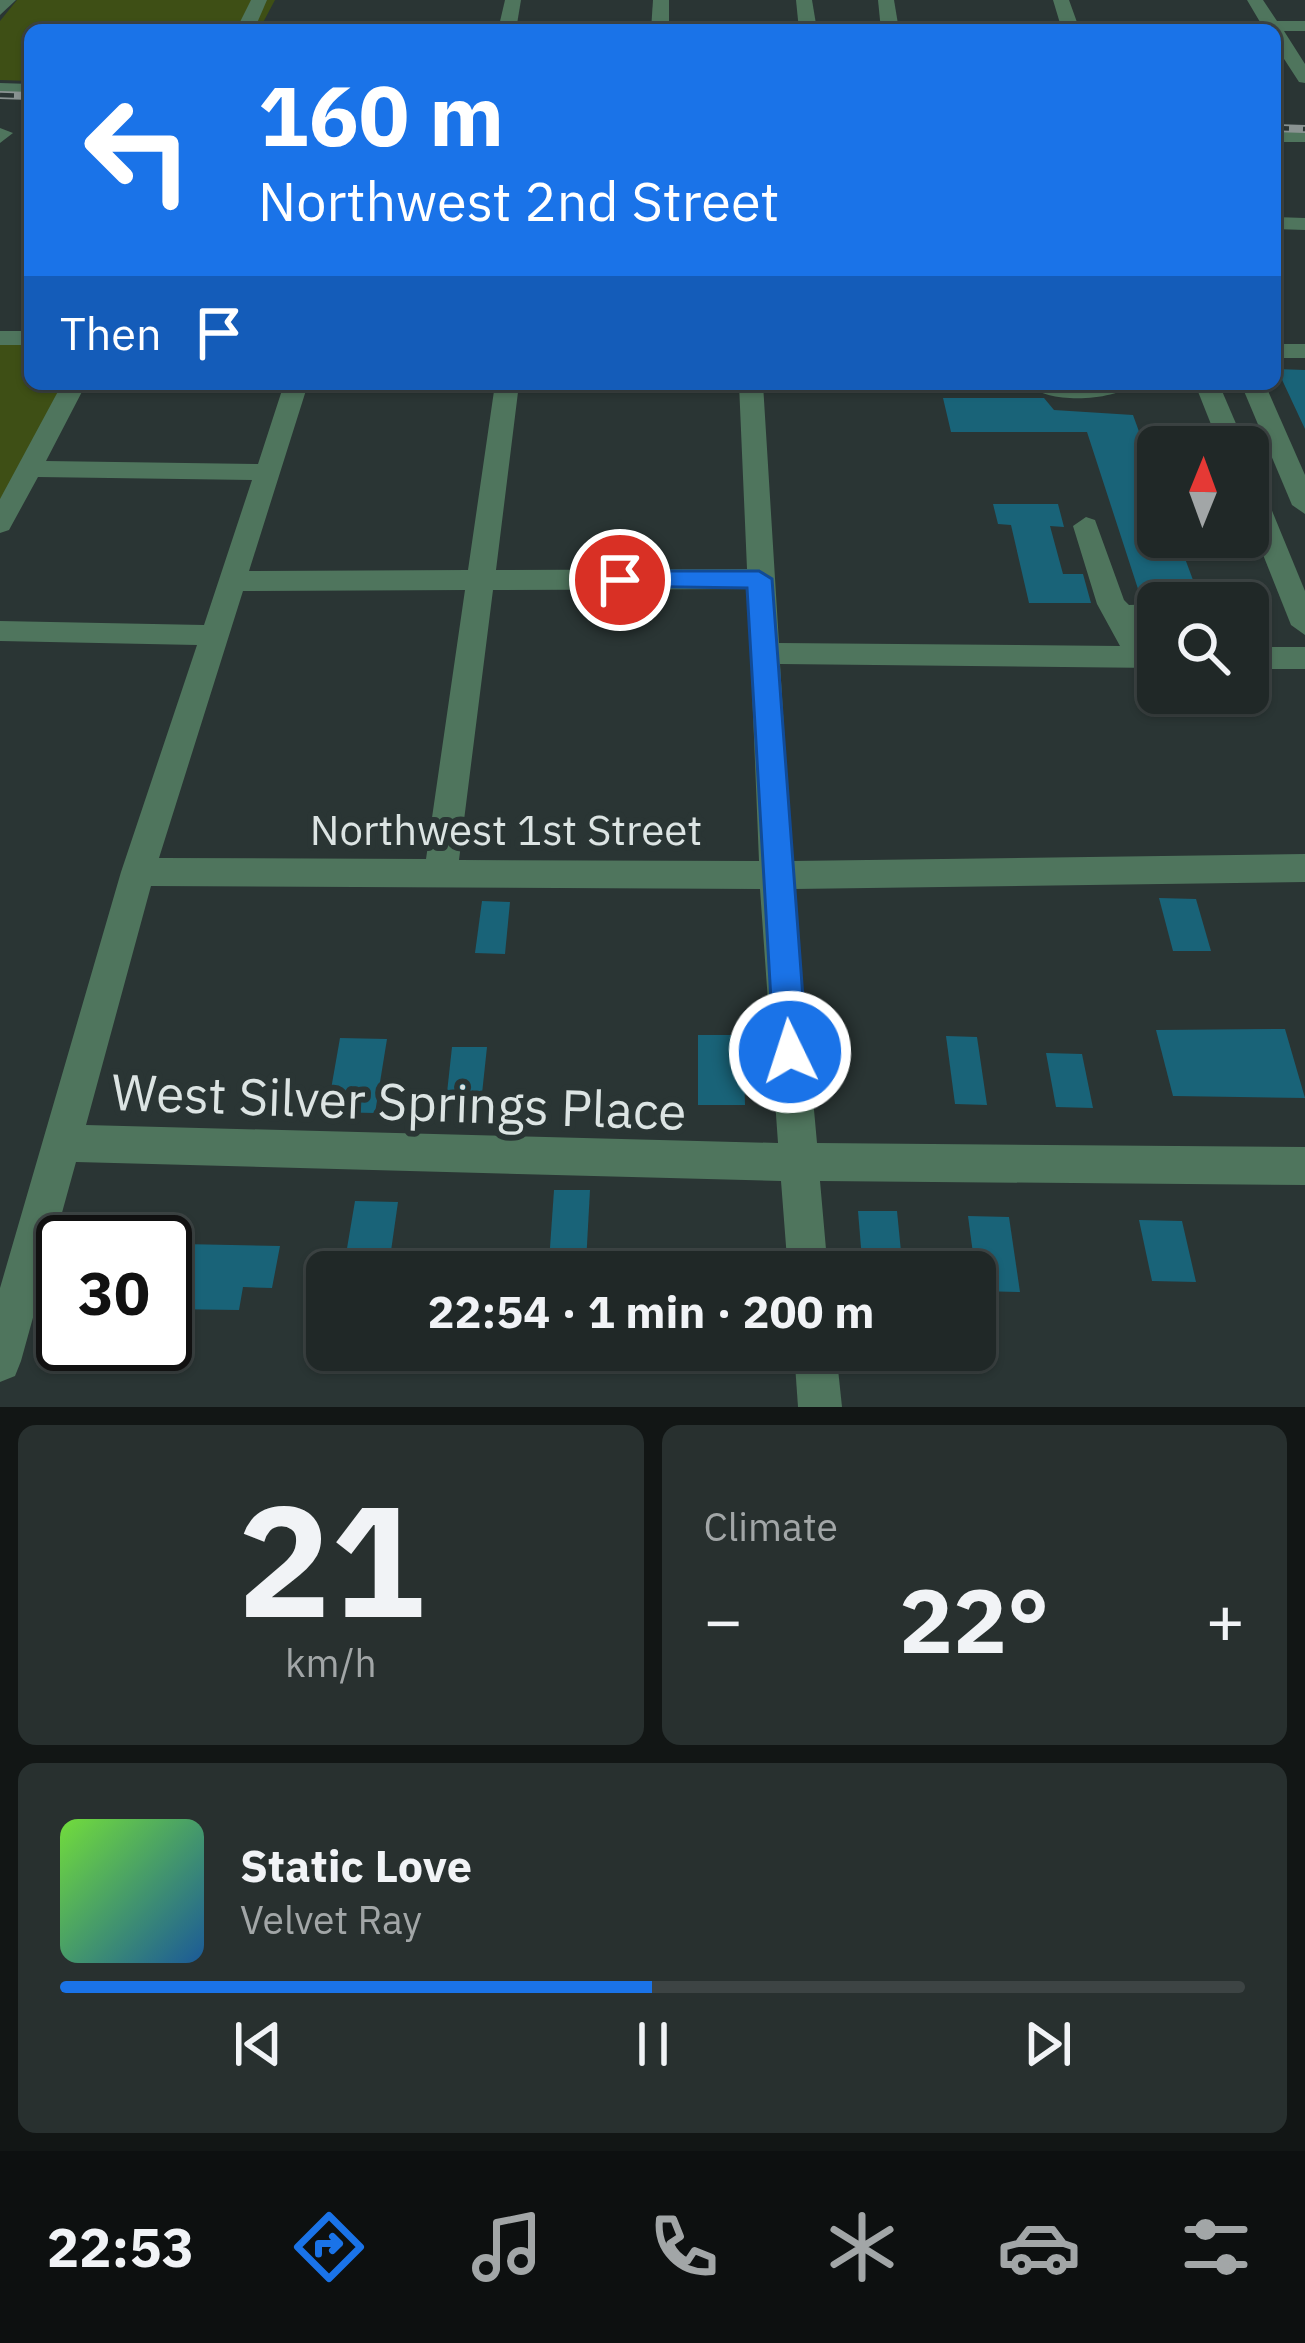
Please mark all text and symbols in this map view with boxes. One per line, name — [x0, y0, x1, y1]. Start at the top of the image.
text: 160 m — [258, 60, 504, 169]
icon: left — [60, 72, 216, 228]
text: Northwest 2nd Street — [258, 166, 780, 236]
icon: arrive — [186, 300, 252, 366]
text: Then — [60, 304, 162, 362]
north arrow — [1137, 426, 1269, 558]
map controls — [1137, 426, 1269, 714]
pin — [569, 529, 671, 631]
icon: arrive — [587, 547, 653, 613]
button: search — [1137, 582, 1269, 714]
street label: Northwest 1st Street — [310, 802, 702, 857]
position arrow — [727, 989, 853, 1115]
street label: West Silver Springs Place — [110, 1058, 688, 1144]
speed limit sign: 30 — [36, 1215, 192, 1371]
text: 22:54 · 1 min · 200 m — [428, 1282, 874, 1340]
text: 21 — [237, 1457, 424, 1660]
text: Climate — [704, 1501, 838, 1552]
text: 22° — [899, 1561, 1049, 1678]
text: − — [704, 1576, 743, 1662]
text: + — [1205, 1576, 1245, 1662]
text: km/h — [285, 1637, 377, 1688]
text: Static Love — [240, 1836, 472, 1894]
text: Velvet Ray — [240, 1894, 422, 1945]
icon: previous — [225, 2011, 291, 2077]
icon: pause — [620, 2011, 686, 2077]
icon: next — [1015, 2011, 1081, 2077]
icon: directions — [287, 2205, 371, 2289]
icon: music — [465, 2205, 549, 2289]
icon: phone — [642, 2205, 726, 2289]
icon: climate — [820, 2205, 904, 2289]
icon: car — [997, 2205, 1081, 2289]
icon: filters — [1174, 2205, 1258, 2289]
text: 22:53 — [47, 2212, 194, 2282]

